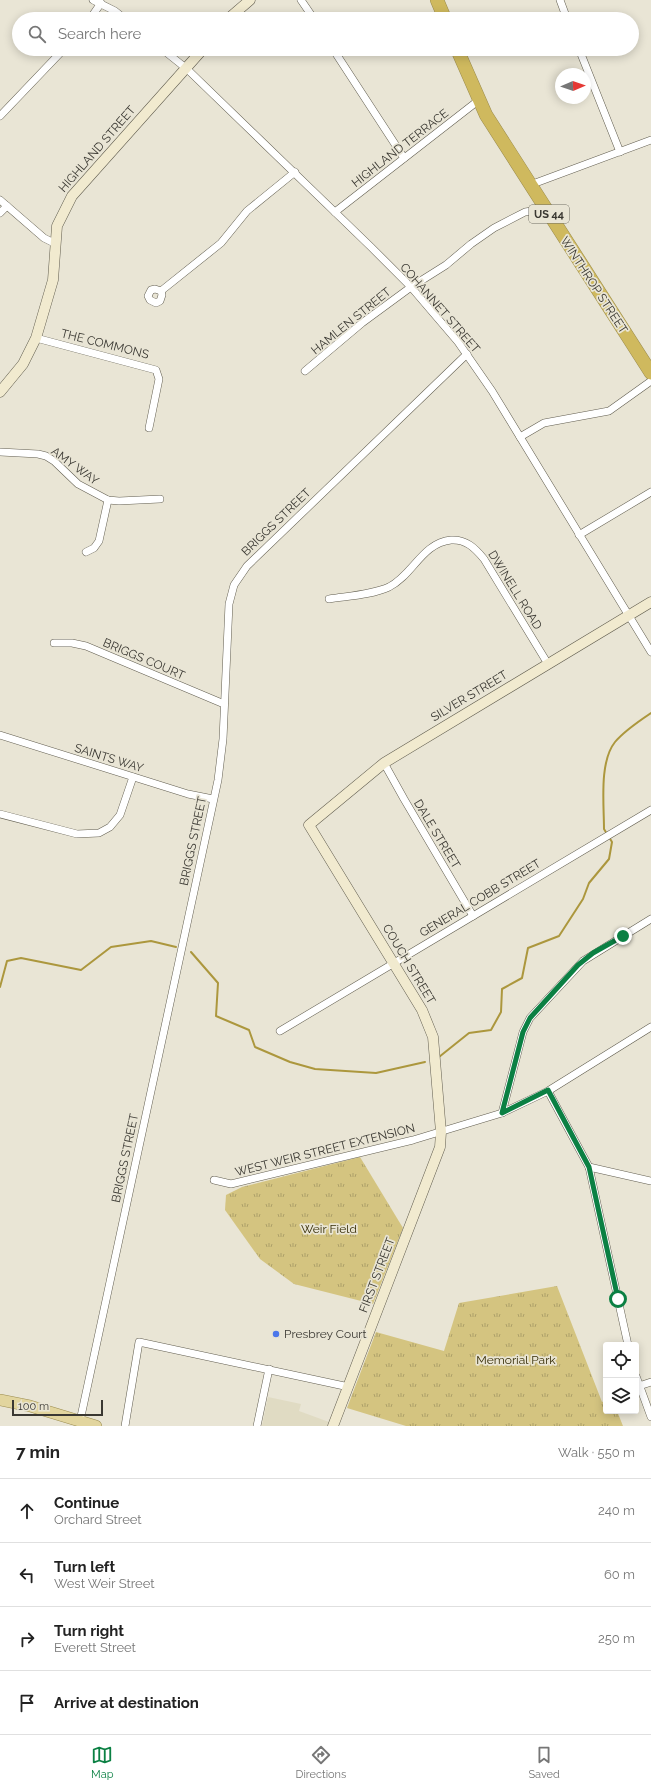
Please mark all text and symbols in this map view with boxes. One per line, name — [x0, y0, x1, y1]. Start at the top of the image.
search box — [12, 12, 639, 56]
icon: search — [26, 23, 48, 45]
text: Search here — [58, 25, 141, 43]
north arrow — [555, 68, 591, 104]
street label: HIGHLAND STREET — [56, 103, 139, 195]
street label: HIGHLAND TERRACE — [349, 106, 451, 190]
road number: US 44 — [529, 205, 569, 223]
street label: WINTHROP STREET — [558, 234, 631, 337]
street label: COHANNET STREET — [397, 260, 483, 356]
street label: HAMLEN STREET — [308, 284, 394, 357]
street label: THE COMMONS — [59, 326, 151, 362]
street label: AMY WAY — [48, 444, 102, 488]
street label: BRIGGS STREET — [239, 485, 314, 559]
street label: DWINELL ROAD — [485, 548, 545, 632]
street label: BRIGGS COURT — [101, 635, 188, 683]
street label: SILVER STREET — [428, 667, 510, 724]
street label: SAINTS WAY — [73, 741, 145, 775]
street label: BRIGGS STREET — [177, 795, 209, 887]
street label: DALE STREET — [411, 797, 463, 872]
street label: GENERAL COBB STREET — [417, 856, 544, 940]
street label: COUCH STREET — [380, 922, 439, 1007]
route end — [614, 927, 632, 945]
street label: BRIGGS STREET — [109, 1112, 141, 1204]
street label: WEST WEIR STREET EXTENSION — [234, 1121, 416, 1179]
park label: Weir Field — [301, 1222, 357, 1236]
street label: FIRST STREET — [356, 1235, 398, 1315]
route start — [609, 1290, 627, 1308]
place label: Presbrey Court — [284, 1327, 367, 1341]
marker: Presbrey Court — [271, 1329, 281, 1339]
map controls — [603, 1342, 639, 1414]
button: locate — [603, 1342, 639, 1378]
park label: Memorial Park — [476, 1353, 556, 1367]
button: layers — [603, 1378, 639, 1414]
scale bar — [12, 1398, 103, 1417]
text: 100 m — [18, 1400, 49, 1413]
text: 7 min — [16, 1442, 60, 1462]
text: Walk · 550 m — [558, 1445, 635, 1460]
text: Continue — [54, 1494, 119, 1512]
icon: ahead — [16, 1500, 38, 1522]
text: 240 m — [598, 1503, 635, 1518]
text: Orchard Street — [54, 1512, 142, 1527]
text: Turn left — [54, 1558, 115, 1576]
icon: left — [16, 1564, 38, 1586]
text: 60 m — [604, 1567, 635, 1582]
text: West Weir Street — [54, 1576, 155, 1591]
text: Turn right — [54, 1622, 124, 1640]
icon: right — [16, 1628, 38, 1650]
text: 250 m — [598, 1631, 635, 1646]
text: Everett Street — [54, 1640, 136, 1655]
icon: arrive — [16, 1692, 38, 1714]
text: Arrive at destination — [54, 1694, 199, 1712]
tab: Map — [91, 1744, 113, 1781]
tab: Directions — [296, 1744, 346, 1781]
tab: Saved — [528, 1744, 560, 1781]

